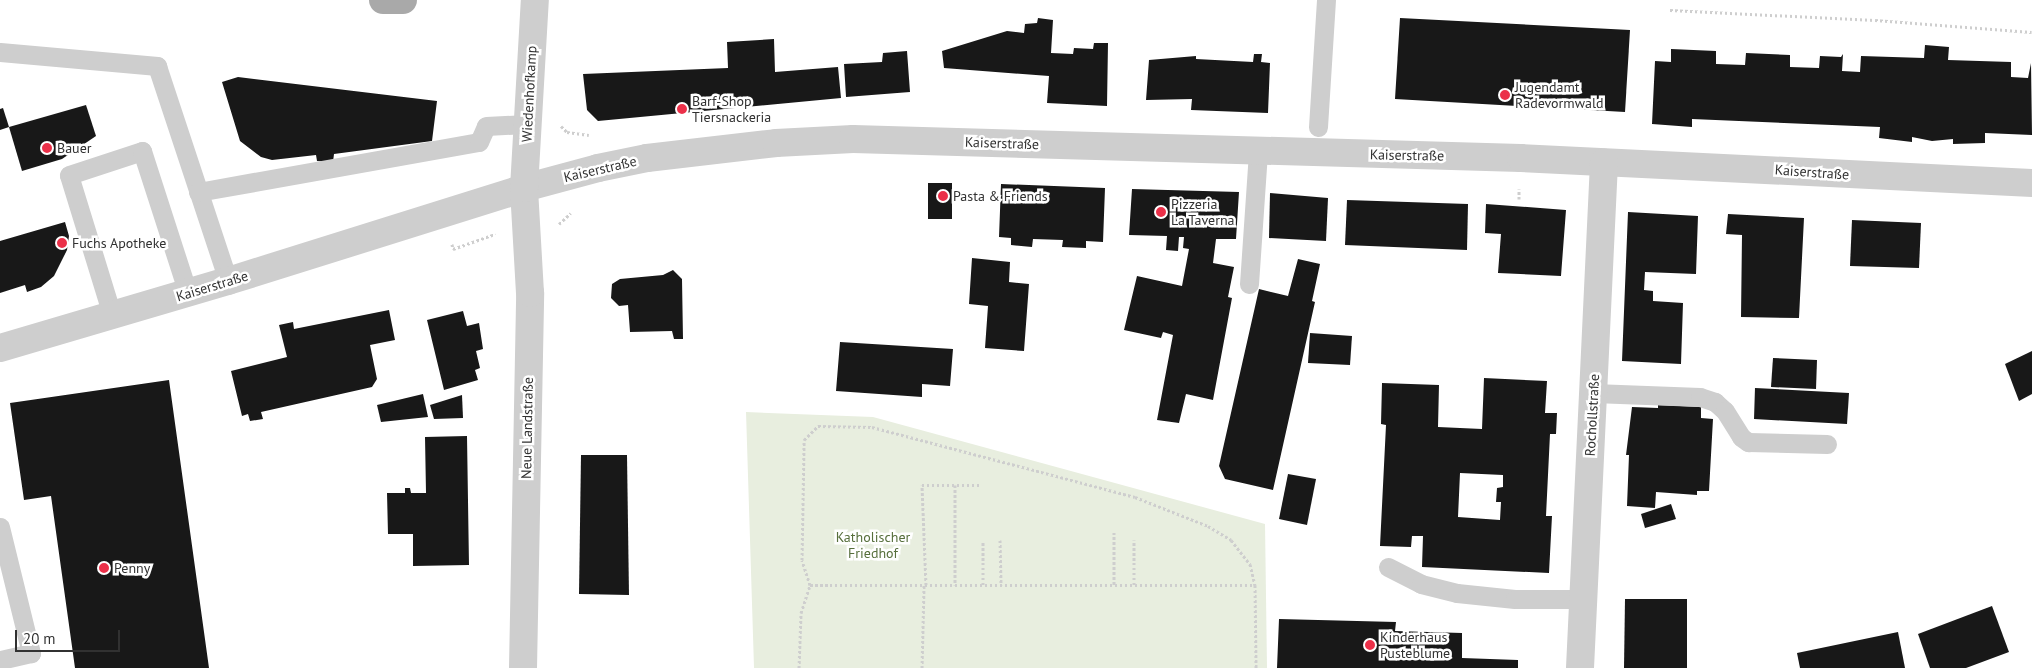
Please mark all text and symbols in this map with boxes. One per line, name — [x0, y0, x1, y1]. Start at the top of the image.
street label: Wiedenhofkamp — [518, 45, 540, 143]
place label: Jugendamt Radevormwald — [1515, 79, 1604, 111]
marker: Jugendamt Radevormwald — [1499, 89, 1511, 101]
place label: Barf-Shop Tiersnackeria — [692, 93, 771, 125]
marker: Barf-Shop Tiersnackeria — [676, 103, 688, 115]
street label: Kaiserstraße — [965, 133, 1039, 153]
place label: Bauer — [57, 140, 92, 156]
marker: Bauer — [41, 142, 53, 154]
street label: Kaiserstraße — [1370, 146, 1444, 164]
street label: Kaiserstraße — [562, 152, 638, 186]
street label: Kaiserstraße — [1774, 161, 1850, 183]
place label: Pasta & Friends — [953, 188, 1048, 204]
marker: Pasta & Friends — [937, 190, 949, 202]
place label: Pizzeria La Taverna — [1171, 196, 1235, 228]
marker: Pizzeria La Taverna — [1155, 206, 1167, 218]
place label: Fuchs Apotheke — [72, 235, 167, 251]
marker: Fuchs Apotheke — [56, 237, 68, 249]
street label: Kaiserstraße — [174, 267, 250, 305]
street label: Rochollstraße — [1581, 373, 1603, 457]
street label: Neue Landstraße — [518, 377, 536, 479]
park label: Katholischer Friedhof — [836, 529, 910, 562]
place label: Penny — [114, 560, 150, 576]
marker: Penny — [98, 562, 110, 574]
scale bar — [18, 620, 122, 652]
text: 20 m — [23, 629, 56, 648]
place label: Kinderhaus Pusteblume — [1380, 629, 1450, 662]
marker: Kinderhaus Pusteblume — [1364, 639, 1376, 651]

